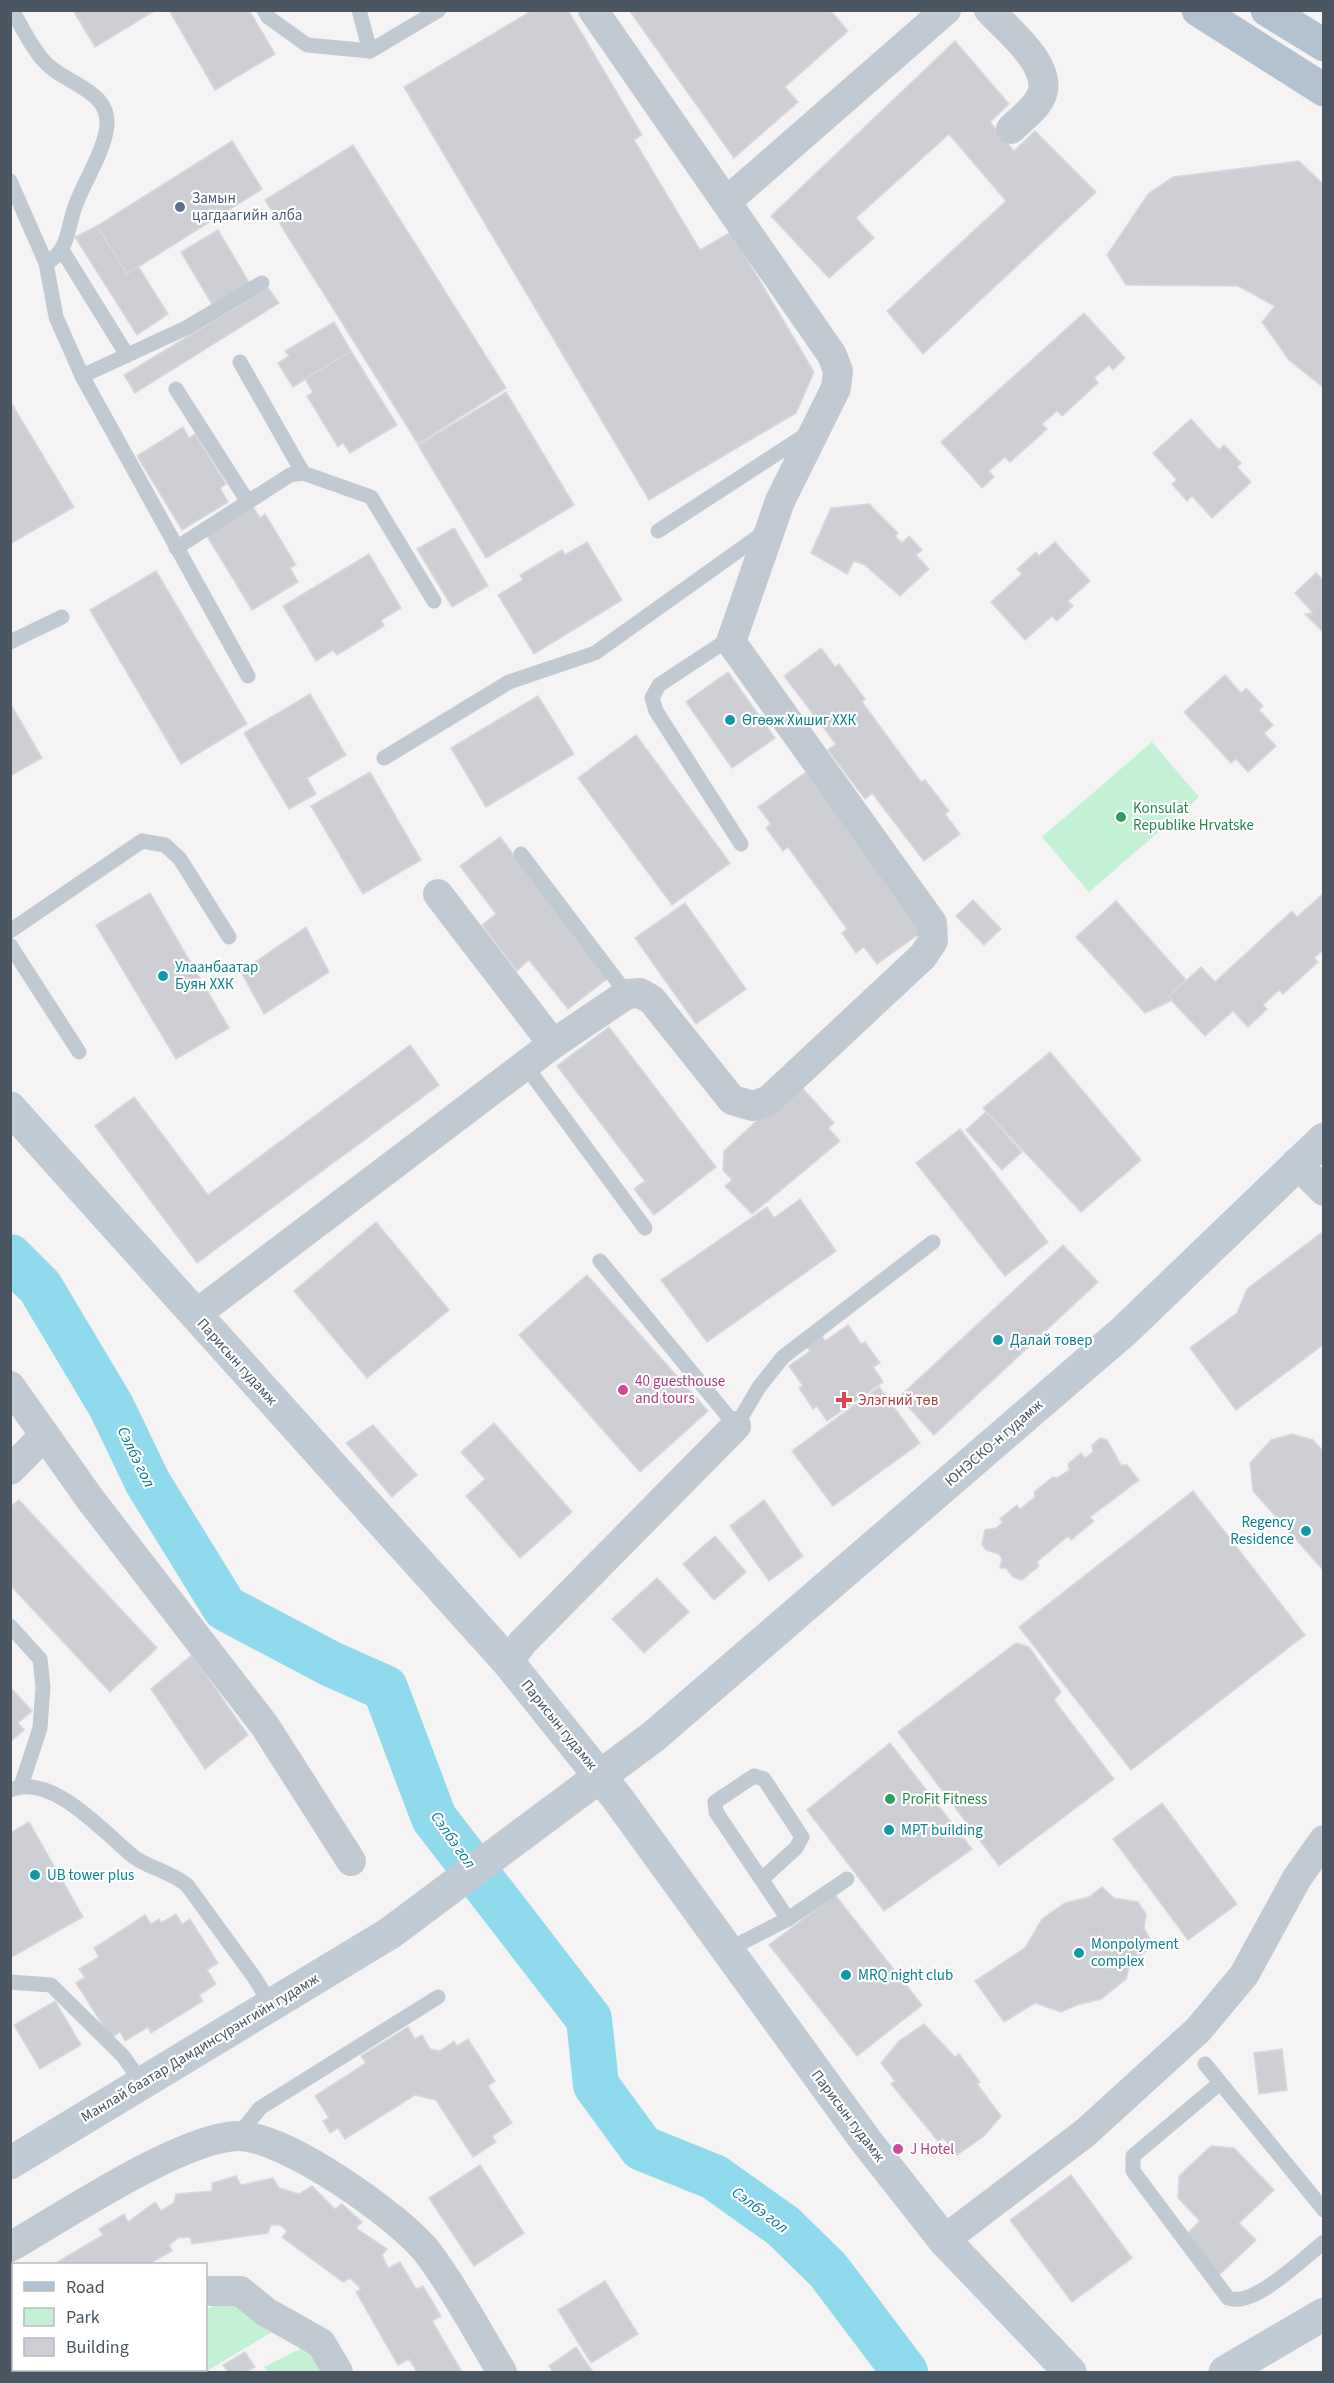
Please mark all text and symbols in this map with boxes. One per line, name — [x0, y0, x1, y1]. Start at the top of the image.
place label: Замын цагдаагийн алба — [192, 188, 302, 226]
marker: Замын цагдаагийн алба — [173, 200, 187, 214]
place label: Өгөөж Хишиг ХХК — [742, 710, 857, 731]
marker: Өгөөж Хишиг ХХК — [723, 713, 737, 727]
place label: Konsulat Republike Hrvatske — [1133, 798, 1254, 836]
marker: Konsulat Republike Hrvatske — [1114, 810, 1128, 824]
place label: Улаанбаатар Буян ХХК — [175, 957, 258, 995]
marker: Улаанбаатар Буян ХХК — [156, 969, 170, 983]
street label: Парисын гудамж — [192, 1314, 282, 1411]
place label: Далай товер — [1010, 1330, 1092, 1351]
marker: Далай товер — [991, 1333, 1005, 1347]
place label: 40 guesthouse and tours — [635, 1371, 725, 1409]
marker: 40 guesthouse and tours — [616, 1383, 630, 1397]
place label: Элэгний төв — [858, 1390, 939, 1411]
marker: Элэгний төв — [835, 1391, 853, 1409]
street label: ЮНЭСКО-н гудамж — [941, 1394, 1048, 1491]
water label: Сэлбэ гол — [112, 1423, 160, 1491]
place label: Regency Residence — [1230, 1512, 1294, 1550]
marker: Regency Residence — [1299, 1524, 1313, 1538]
street label: Парисын гудамж — [516, 1675, 602, 1775]
place label: ProFit Fitness — [902, 1789, 987, 1810]
marker: ProFit Fitness — [883, 1792, 897, 1806]
water label: Сэлбэ гол — [425, 1807, 481, 1873]
place label: MPT building — [901, 1820, 983, 1841]
marker: MPT building — [882, 1823, 896, 1837]
place label: UB tower plus — [47, 1865, 134, 1886]
marker: UB tower plus — [28, 1868, 42, 1882]
place label: Monpolyment complex — [1091, 1934, 1179, 1972]
marker: Monpolyment complex — [1072, 1946, 1086, 1960]
place label: MRQ night club — [858, 1965, 953, 1986]
street label: Манлай баатар Дамдинсүрэнгийн гудамж — [77, 1968, 323, 2128]
marker: MRQ night club — [839, 1968, 853, 1982]
street label: Парисын гудамж — [806, 2065, 890, 2167]
place label: J Hotel — [910, 2139, 954, 2160]
marker: J Hotel — [891, 2142, 905, 2156]
water label: Сэлбэ гол — [727, 2182, 793, 2238]
legend — [12, 2263, 207, 2371]
text: Road — [66, 2275, 105, 2300]
text: Park — [66, 2305, 100, 2330]
text: Building — [66, 2335, 129, 2360]

